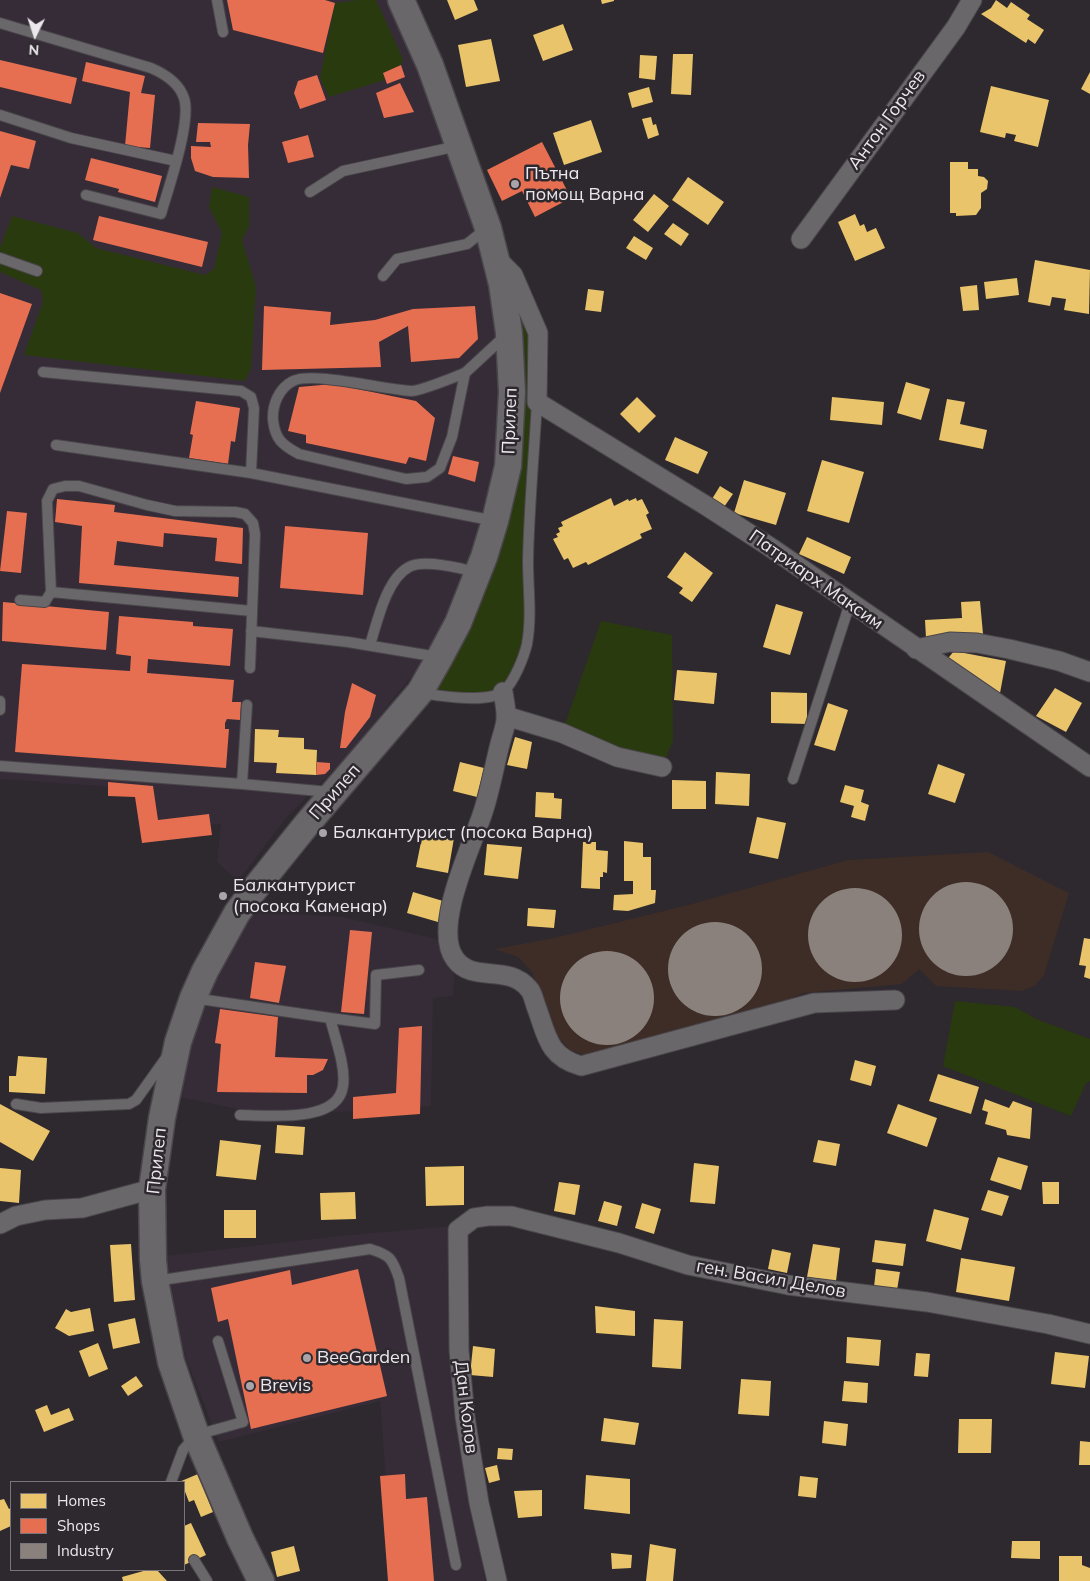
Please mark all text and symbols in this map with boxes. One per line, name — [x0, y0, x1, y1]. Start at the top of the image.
north arrow — [10, 10, 60, 60]
text: N — [28, 41, 40, 59]
street label: Антон Горчев — [844, 66, 930, 174]
place label: Пътна помощ Варна — [525, 163, 645, 205]
marker: Пътна помощ Варна — [509, 178, 521, 190]
street label: Прилеп — [498, 387, 522, 455]
street label: Патриарх Максим — [745, 526, 887, 634]
street label: Прилеп — [305, 760, 365, 824]
place label: Балкантурист (посока Варна) — [333, 822, 593, 844]
marker: Балкантурист (посока Варна) — [317, 827, 329, 839]
place label: Балкантурист (посока Каменар) — [233, 875, 388, 918]
marker: Балкантурист (посока Каменар) — [217, 890, 229, 902]
street label: Прилеп — [143, 1127, 171, 1195]
street label: ген. Васил Делов — [695, 1255, 847, 1303]
place label: BeeGarden — [317, 1347, 410, 1369]
marker: BeeGarden — [301, 1352, 313, 1364]
street label: Дан Колов — [450, 1359, 482, 1455]
place label: Brevis — [260, 1375, 311, 1397]
marker: Brevis — [244, 1380, 256, 1392]
legend — [10, 1481, 185, 1571]
text: Homes — [57, 1491, 106, 1510]
text: Shops — [57, 1516, 100, 1535]
text: Industry — [57, 1541, 114, 1560]

